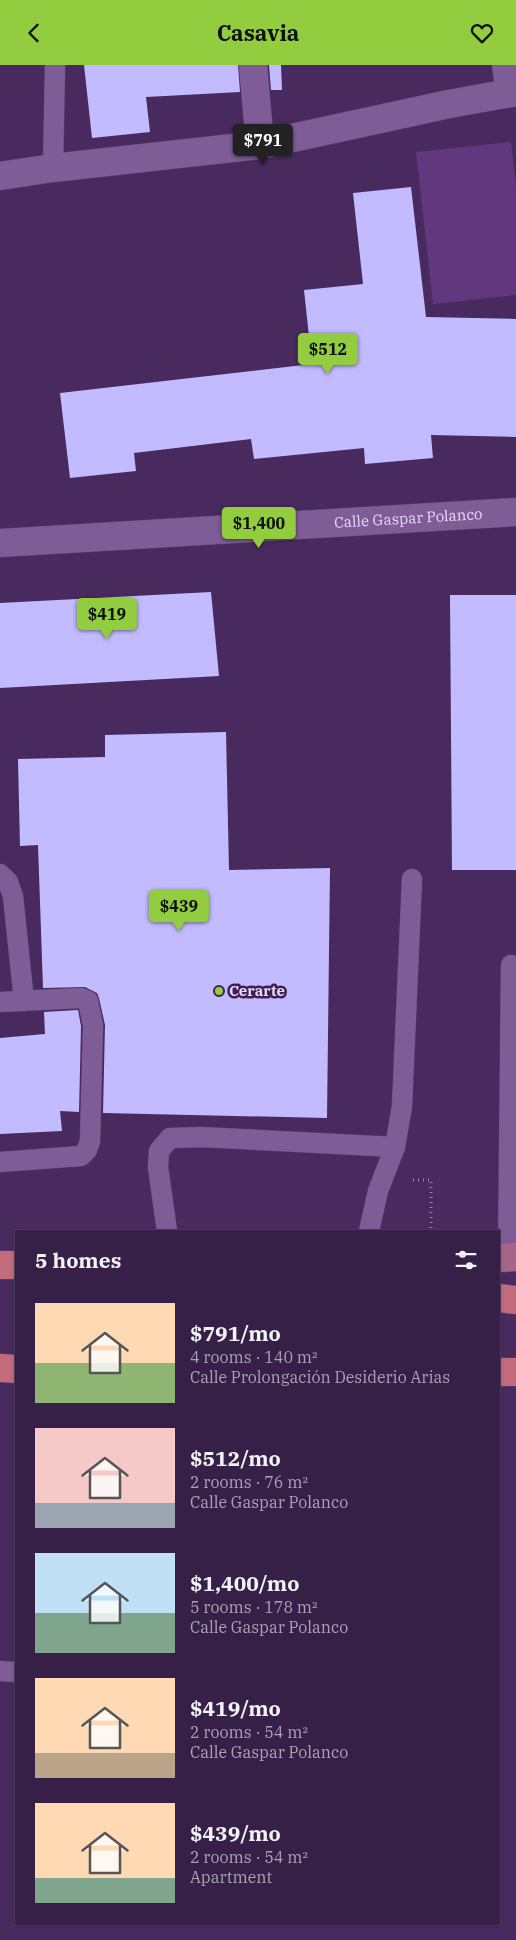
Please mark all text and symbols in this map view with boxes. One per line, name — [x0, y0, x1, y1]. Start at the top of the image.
text: Casavia — [217, 18, 299, 47]
icon: back — [20, 19, 48, 47]
icon: heart — [468, 19, 496, 47]
pin: $791 — [233, 123, 293, 166]
text: $791 — [244, 130, 282, 150]
pin: $512 — [298, 333, 358, 375]
text: $512 — [309, 339, 347, 359]
street label: Calle Gaspar Polanco — [334, 504, 483, 532]
pin: $1,400 — [218, 507, 300, 549]
text: $1,400 — [233, 513, 285, 533]
pin: $419 — [77, 597, 137, 640]
text: $419 — [88, 604, 126, 624]
pin: $439 — [149, 889, 209, 932]
text: $439 — [160, 896, 198, 916]
place label: Cerarte — [229, 981, 285, 1000]
marker: Cerarte — [213, 985, 225, 997]
text: 5 homes — [35, 1246, 121, 1274]
icon: filters — [452, 1246, 480, 1274]
text: $791/mo — [190, 1319, 281, 1347]
icon: home — [75, 1323, 135, 1383]
text: 4 rooms · 140 m² — [190, 1347, 318, 1367]
text: Calle Prolongación Desiderio Arias — [190, 1367, 450, 1387]
text: $512/mo — [190, 1444, 281, 1472]
icon: home — [75, 1448, 135, 1508]
text: 2 rooms · 76 m² — [190, 1472, 308, 1492]
text: Calle Gaspar Polanco — [190, 1492, 348, 1512]
text: $1,400/mo — [190, 1569, 299, 1597]
icon: home — [75, 1573, 135, 1633]
text: 5 rooms · 178 m² — [190, 1597, 318, 1617]
text: Calle Gaspar Polanco — [190, 1617, 348, 1637]
text: $419/mo — [190, 1694, 281, 1722]
icon: home — [75, 1698, 135, 1758]
text: 2 rooms · 54 m² — [190, 1722, 308, 1742]
text: Calle Gaspar Polanco — [190, 1742, 348, 1762]
text: $439/mo — [190, 1819, 281, 1847]
icon: home — [75, 1823, 135, 1883]
text: 2 rooms · 54 m² — [190, 1847, 308, 1867]
text: Apartment — [190, 1867, 272, 1887]

